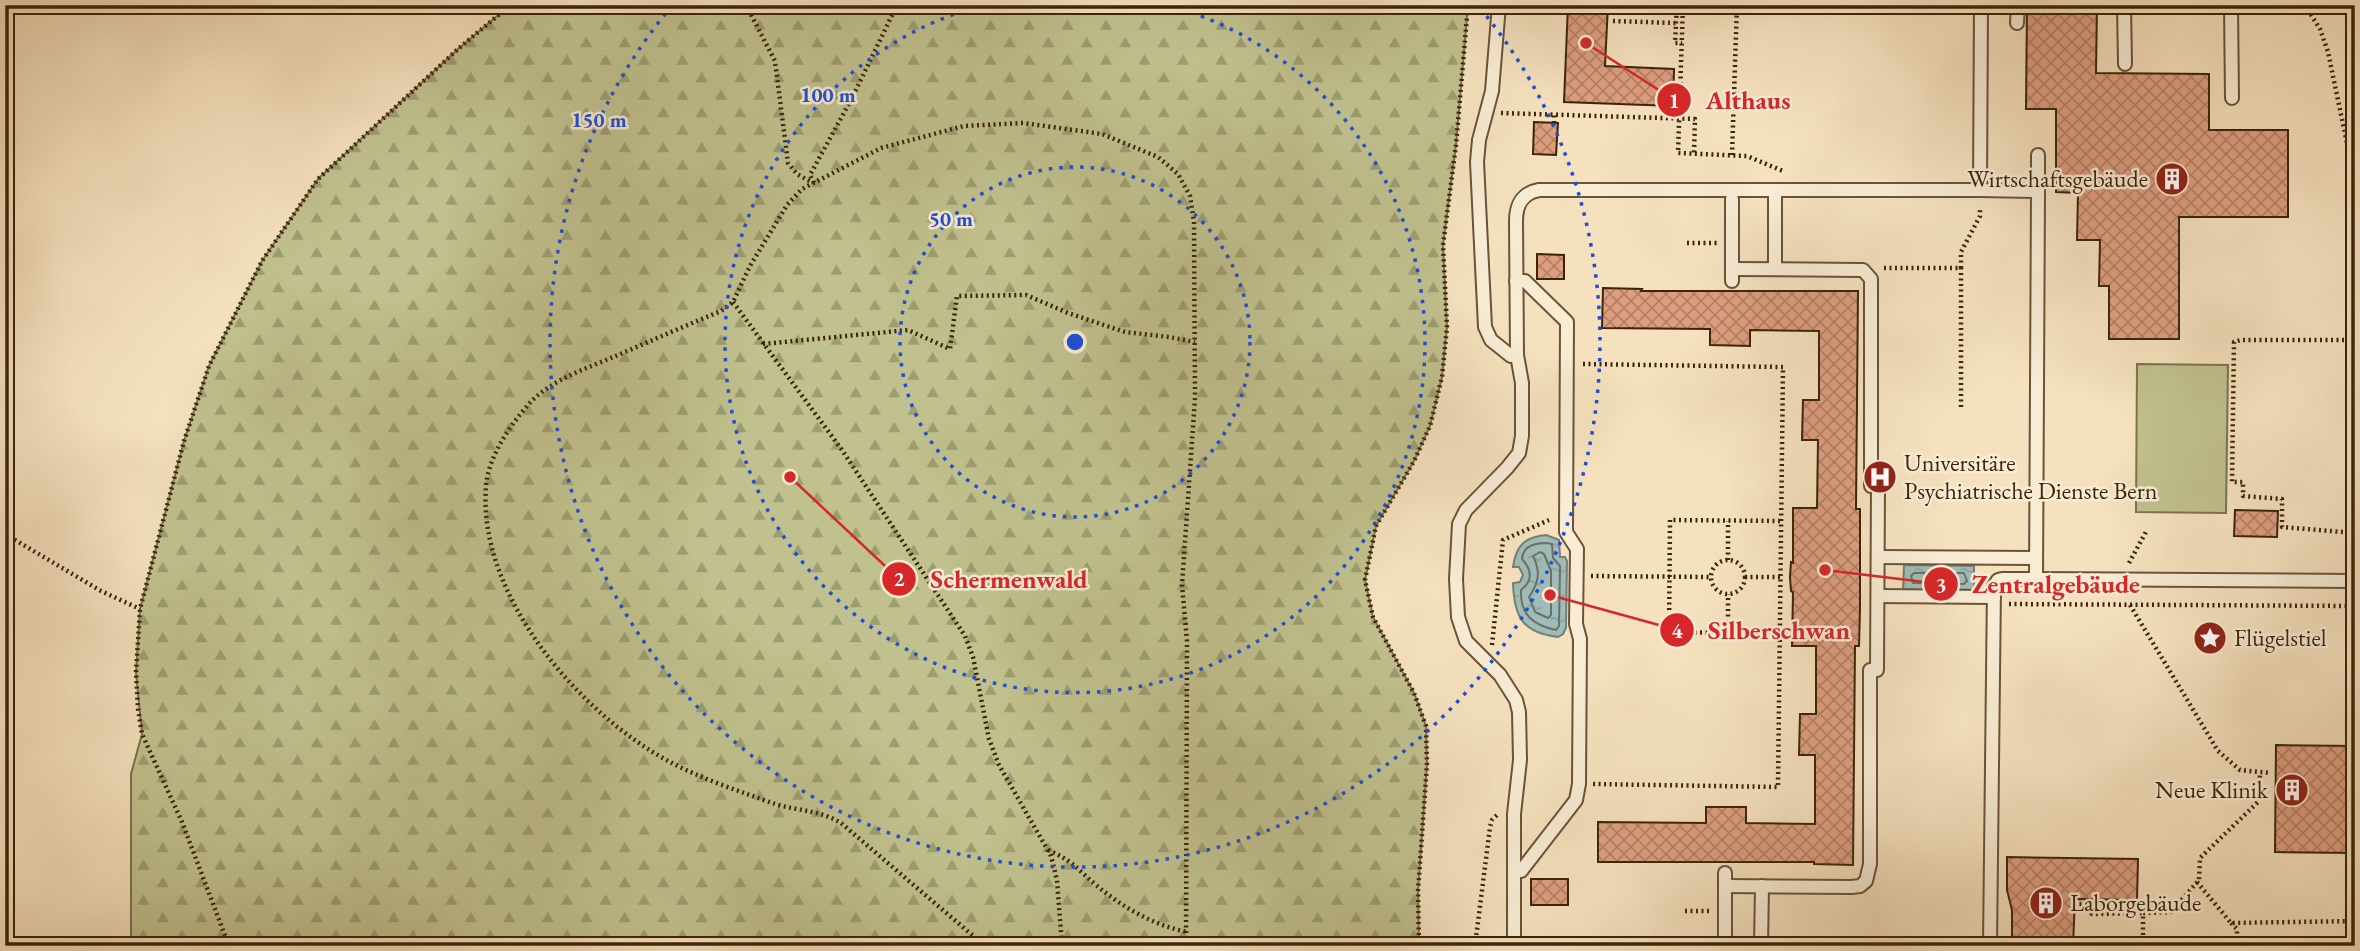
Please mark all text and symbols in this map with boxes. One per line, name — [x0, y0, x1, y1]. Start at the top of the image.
callout: Althaus — [1656, 77, 1805, 124]
text: 100 m — [800, 81, 856, 108]
text: Althaus — [1704, 83, 1791, 117]
text: 1 — [1668, 87, 1680, 114]
text: 150 m — [571, 106, 627, 133]
building icon: Wirtschaftsgebäude — [2153, 160, 2191, 198]
place label: Wirtschaftsgebäude — [1967, 163, 2148, 194]
text: 50 m — [929, 205, 973, 232]
centre of rings — [1063, 330, 1087, 354]
place label: Universitäre Psychiatrische Dienste Bern — [1904, 447, 2158, 506]
hospital icon: Universitäre Psychiatrische Dienste Bern — [1861, 458, 1899, 496]
callout: Schermenwald — [881, 555, 1102, 602]
callout: Zentralgebäude — [1923, 561, 2154, 608]
text: Schermenwald — [930, 562, 1088, 596]
text: 2 — [893, 565, 905, 592]
text: Zentralgebäude — [1972, 567, 2140, 601]
text: 3 — [1935, 571, 1947, 598]
callout: Silberschwan — [1659, 607, 1864, 654]
text: Silberschwan — [1708, 613, 1850, 647]
text: 4 — [1671, 617, 1683, 644]
place icon: Flügelstiel — [2191, 619, 2229, 657]
place label: Flügelstiel — [2234, 622, 2327, 653]
building icon: Neue Klinik — [2273, 771, 2311, 809]
place label: Neue Klinik — [2155, 774, 2269, 805]
building icon: Laborgebäude — [2027, 884, 2065, 922]
place label: Laborgebäude — [2070, 887, 2201, 918]

